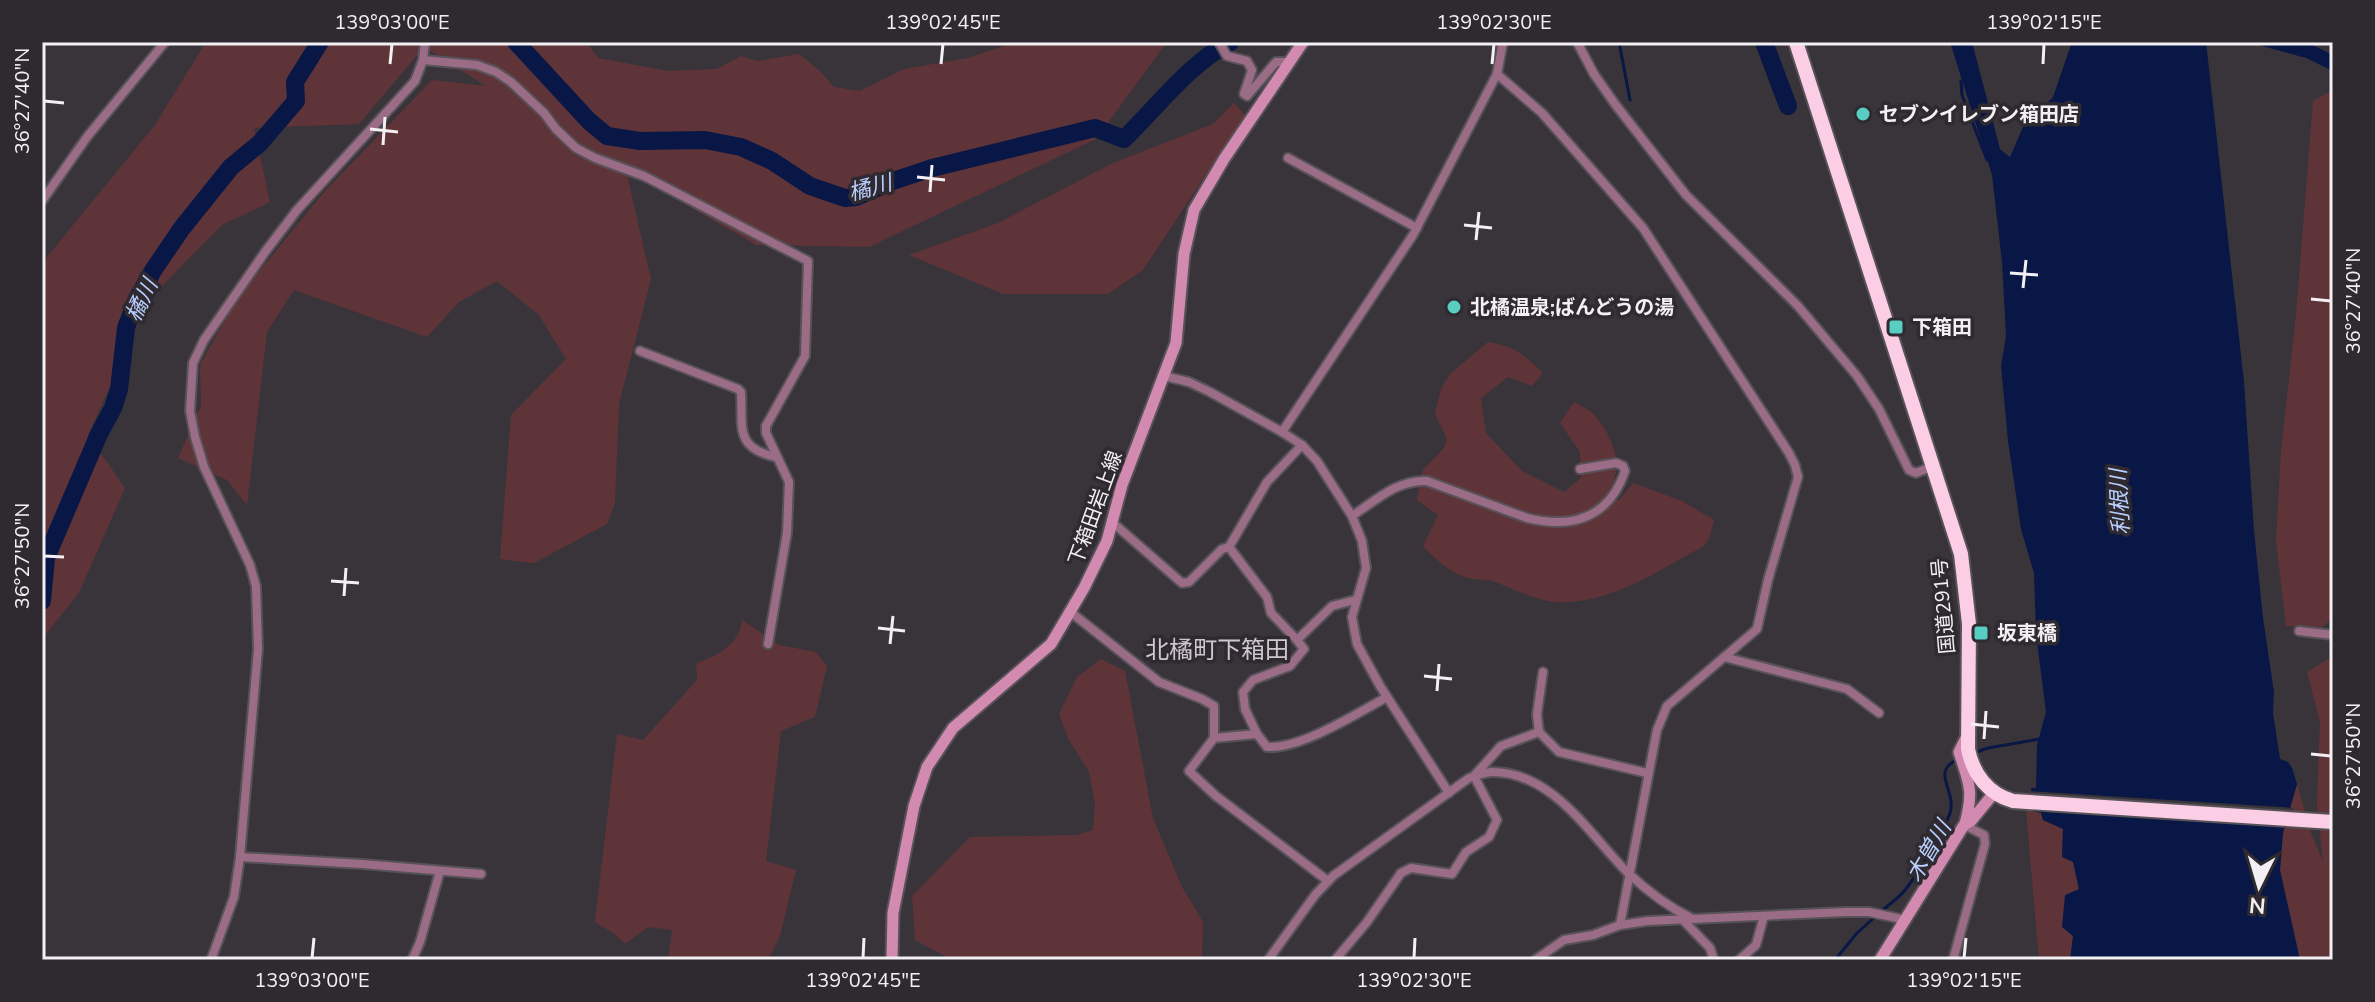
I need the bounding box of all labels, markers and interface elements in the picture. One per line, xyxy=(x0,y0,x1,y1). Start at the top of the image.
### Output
text: 139°03'00"E xyxy=(334,9,450,36)
text: 139°02'45"E xyxy=(885,9,1001,36)
text: 139°02'30"E xyxy=(1436,9,1552,36)
text: 139°02'15"E xyxy=(1986,9,2102,36)
text: 36°27'40"N xyxy=(9,48,36,154)
place label: セブンイレブン箱田店 xyxy=(1879,101,2079,128)
marker: セブンイレブン箱田店 xyxy=(1854,105,1872,123)
water label: 橘川 xyxy=(845,167,897,208)
text: 36°27'40"N xyxy=(2340,248,2367,354)
water label: 橘川 xyxy=(119,272,166,327)
place label: 北橘温泉;ばんどうの湯 xyxy=(1470,294,1674,321)
marker: 北橘温泉;ばんどうの湯 xyxy=(1445,298,1463,316)
place label: 下箱田 xyxy=(1912,314,1972,341)
marker: 下箱田 xyxy=(1887,318,1905,336)
street label: 下箱田岩上線 xyxy=(1062,447,1129,569)
water label: 利根川 xyxy=(2103,466,2137,536)
text: 36°27'50"N xyxy=(9,503,36,609)
street label: 国道291号 xyxy=(1926,557,1961,655)
place label: 坂東橋 xyxy=(1997,620,2057,647)
marker: 坂東橋 xyxy=(1972,624,1990,642)
district label: 北橘町下箱田 xyxy=(1145,634,1289,666)
text: 36°27'50"N xyxy=(2340,703,2367,809)
water label: 木曽川 xyxy=(1899,814,1959,888)
north arrow xyxy=(2219,846,2299,926)
text: N xyxy=(2248,889,2267,921)
text: 139°03'00"E xyxy=(254,967,370,994)
text: 139°02'45"E xyxy=(805,967,921,994)
text: 139°02'30"E xyxy=(1356,967,1472,994)
text: 139°02'15"E xyxy=(1906,967,2022,994)

